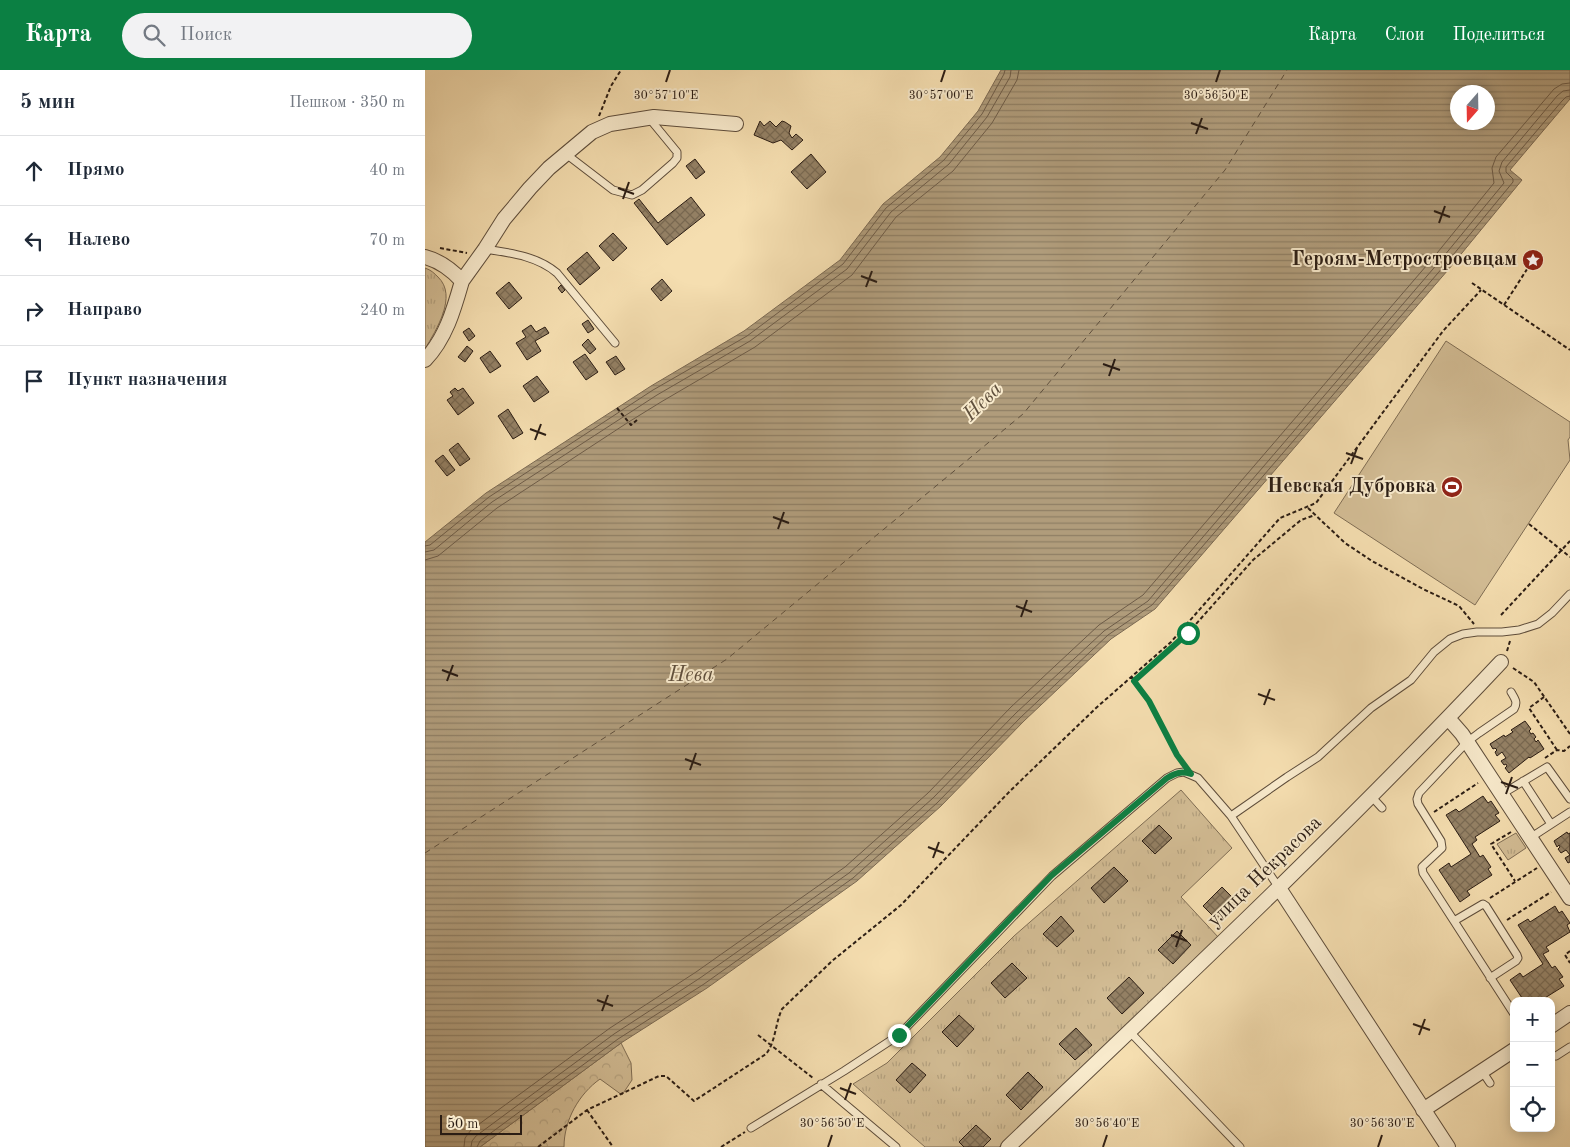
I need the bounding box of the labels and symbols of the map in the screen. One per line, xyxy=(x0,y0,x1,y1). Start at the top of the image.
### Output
north arrow xyxy=(1450,85,1495,130)
text: 30°57'10"E xyxy=(634,89,698,102)
text: 30°57'00"E xyxy=(909,89,973,102)
text: 30°56'50"E xyxy=(1184,89,1248,102)
place icon: Героям-Метростроевцам xyxy=(1521,248,1545,272)
place label: Героям-Метростроевцам xyxy=(1292,250,1517,270)
water label: Нева xyxy=(959,378,1007,426)
sports icon: Невская Дубровка xyxy=(1440,475,1464,499)
place label: Невская Дубровка xyxy=(1267,477,1436,497)
route start xyxy=(1177,622,1200,645)
water label: Нева xyxy=(667,665,714,686)
street label: улица Некрасова xyxy=(1204,813,1326,931)
route end xyxy=(888,1024,911,1047)
scale bar xyxy=(440,1112,523,1135)
text: 30°56'50"E xyxy=(800,1117,864,1130)
text: 30°56'40"E xyxy=(1075,1117,1139,1130)
text: 30°56'30"E xyxy=(1350,1117,1414,1130)

